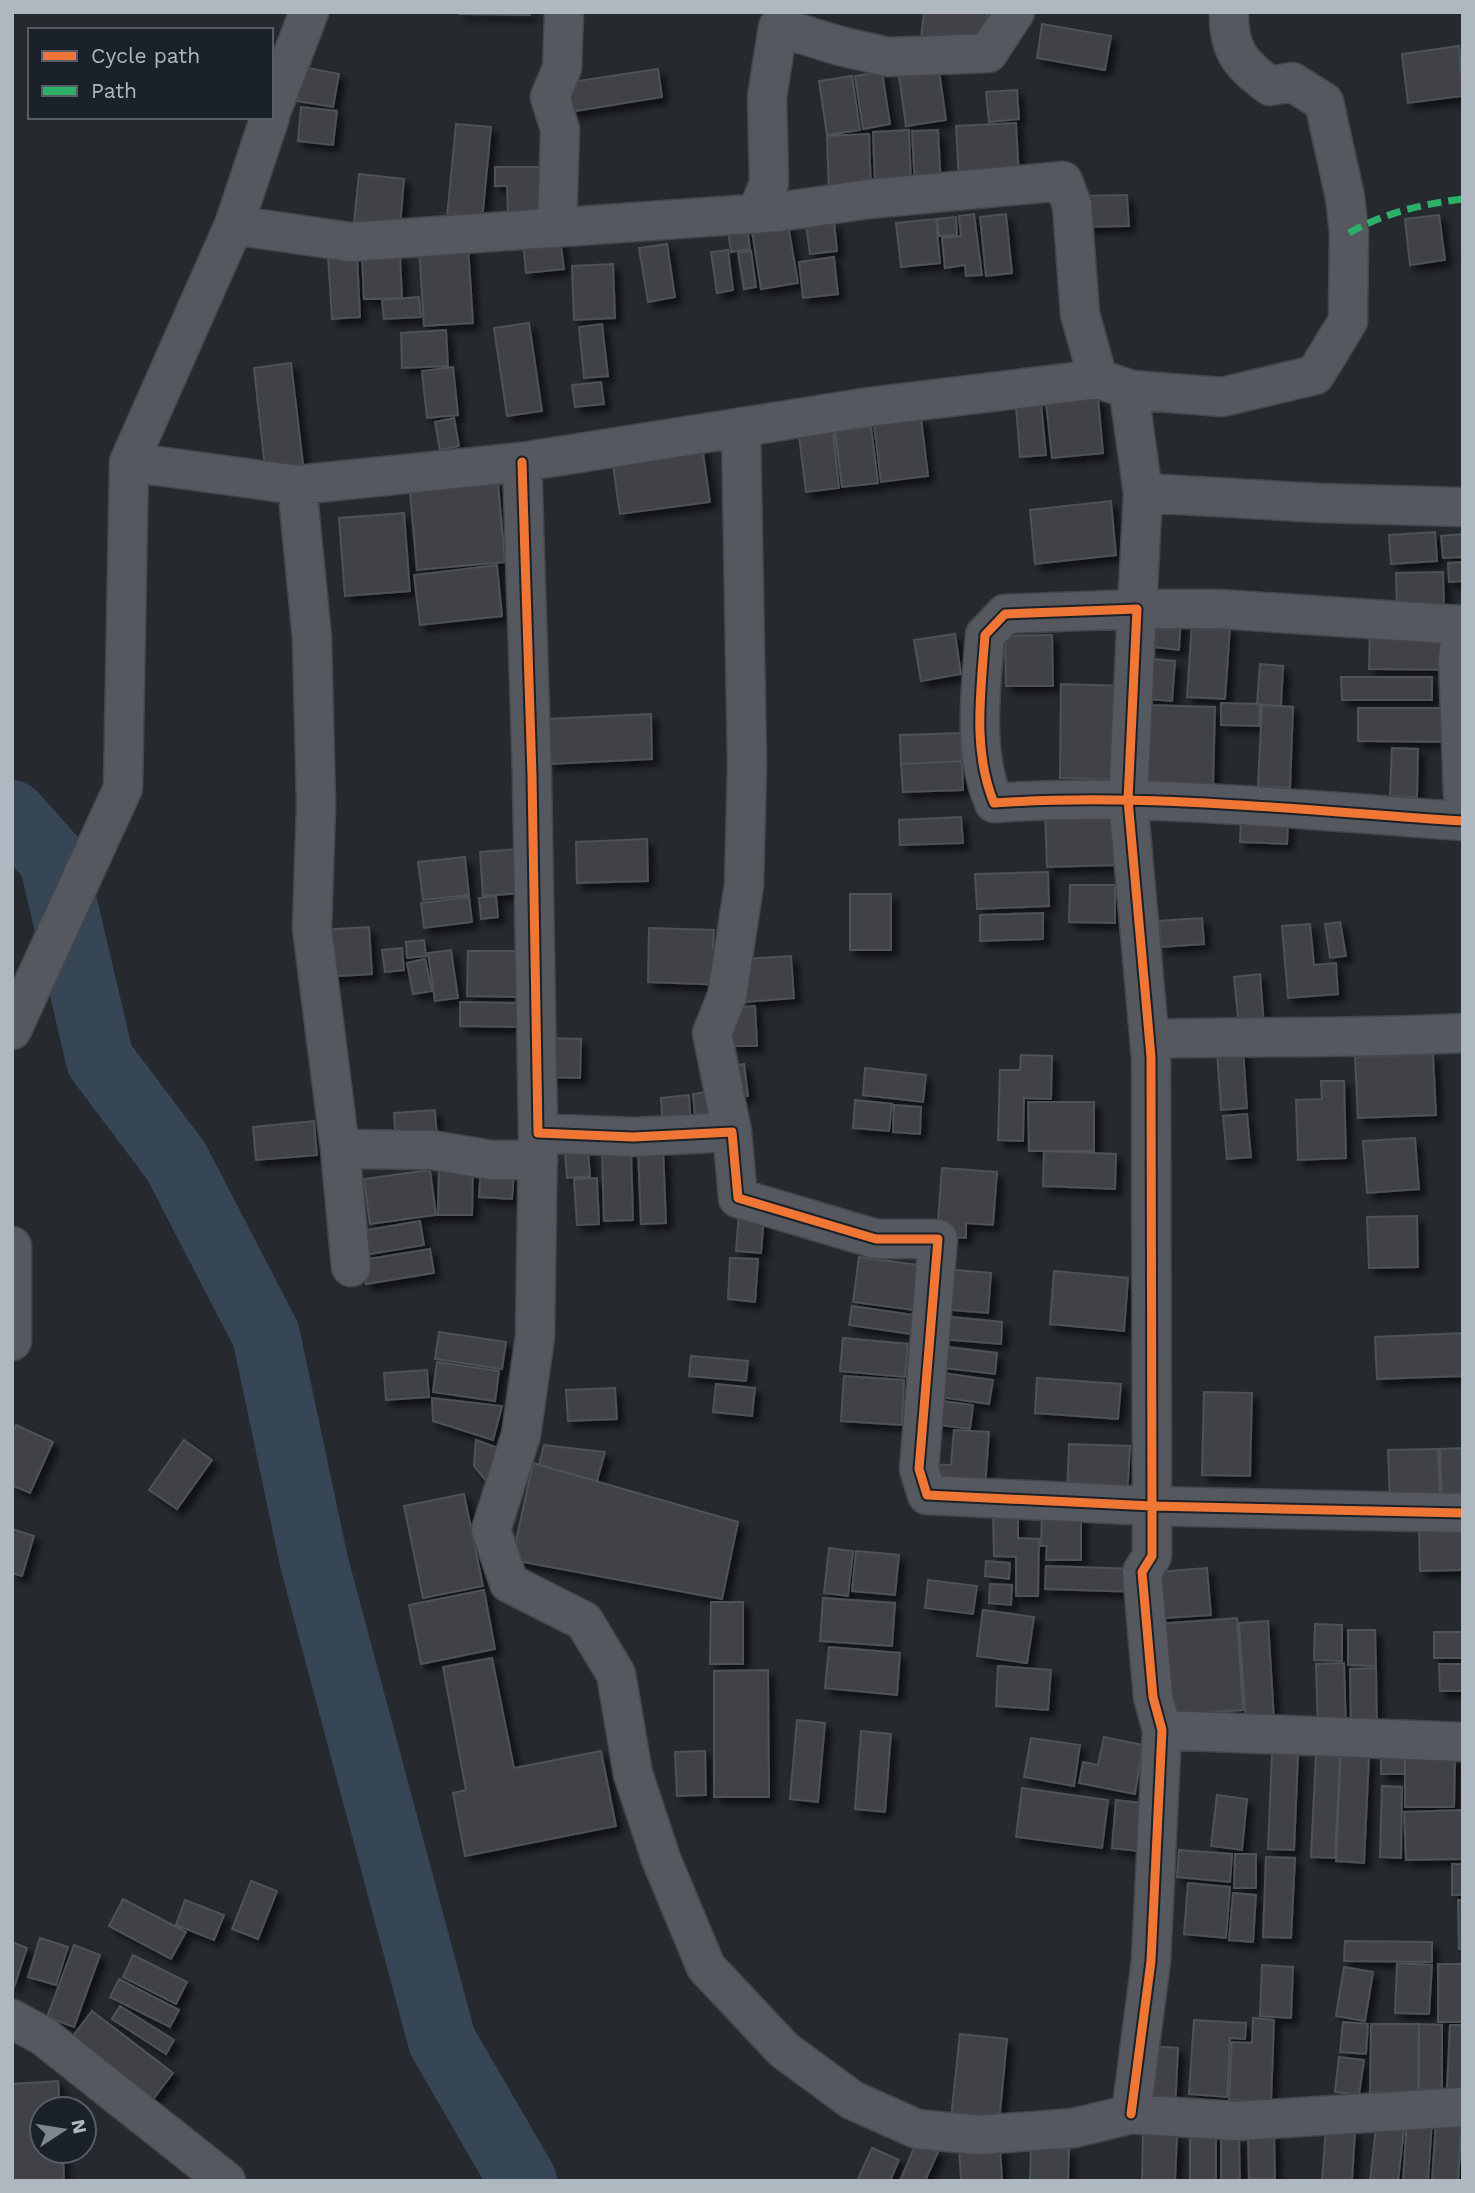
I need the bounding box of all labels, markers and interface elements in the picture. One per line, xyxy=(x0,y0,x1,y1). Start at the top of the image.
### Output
legend xyxy=(28,28,273,119)
text: Cycle path xyxy=(91,43,200,68)
text: Path xyxy=(91,78,137,103)
north arrow xyxy=(28,2095,98,2165)
text: N xyxy=(66,2117,92,2136)

